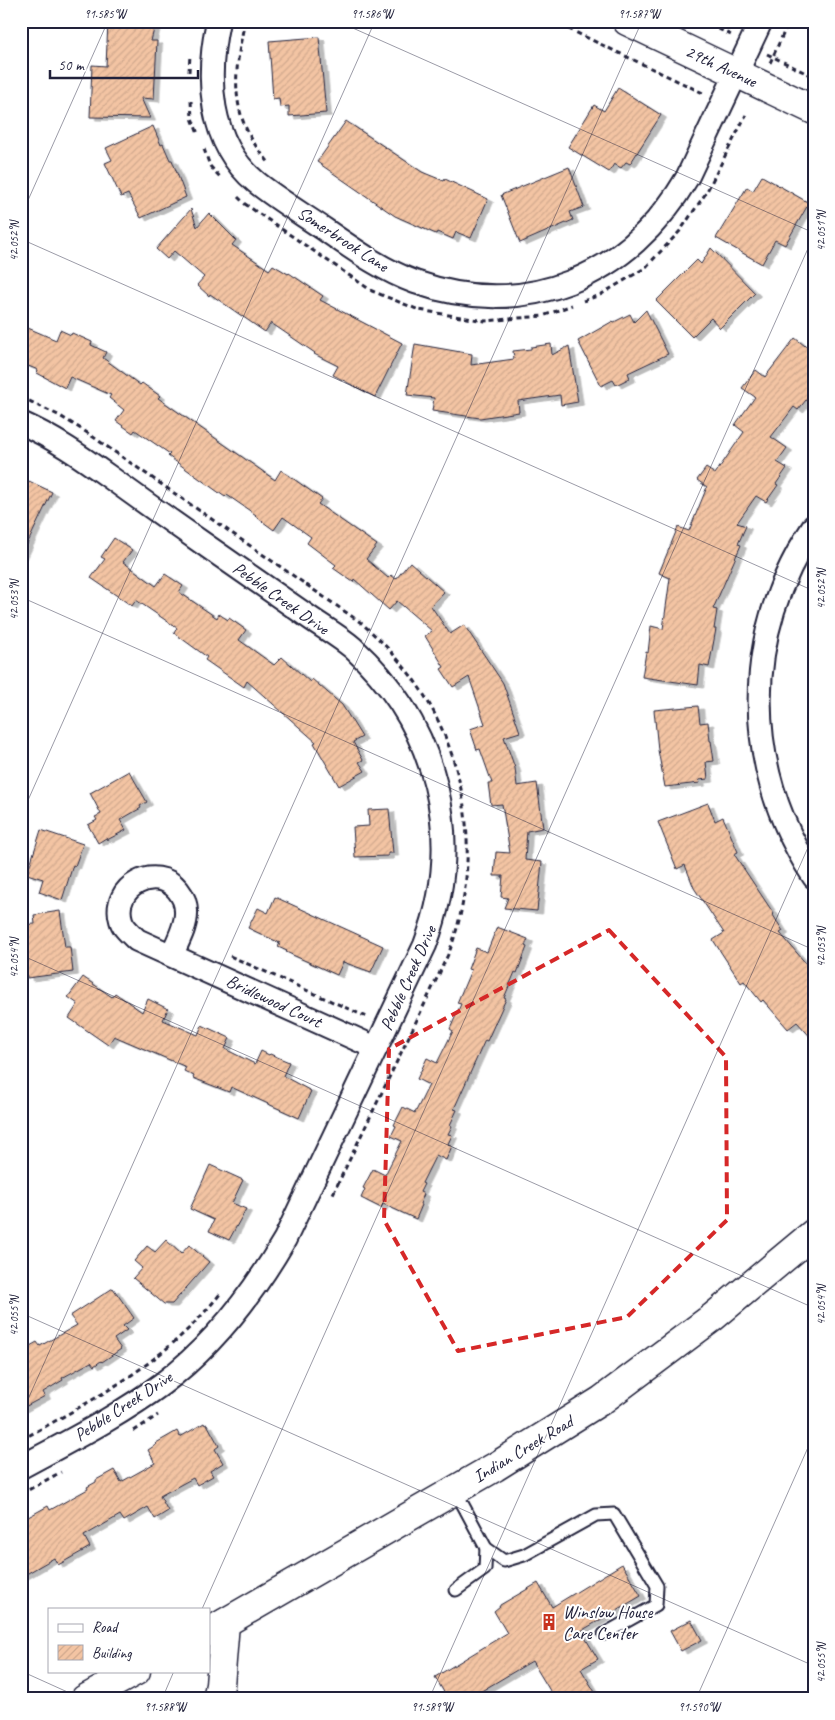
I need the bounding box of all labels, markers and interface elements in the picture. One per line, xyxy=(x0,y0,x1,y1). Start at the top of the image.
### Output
text: 91.585°W xyxy=(84,6,128,22)
text: 91.586°W xyxy=(351,6,395,22)
text: 91.587°W xyxy=(618,6,662,22)
street label: 29th Avenue xyxy=(682,40,761,93)
scale bar xyxy=(50,48,198,80)
text: 50 m xyxy=(58,56,85,75)
street label: Somerbrook Lane xyxy=(293,201,394,277)
text: 42.051°N xyxy=(813,209,829,251)
text: 42.052°N xyxy=(6,219,22,261)
street label: Pebble Creek Drive xyxy=(229,557,334,640)
text: 42.052°N xyxy=(813,567,829,609)
text: 42.053°N xyxy=(6,578,22,620)
street label: Pebble Creek Drive xyxy=(375,921,441,1034)
text: 42.053°N xyxy=(813,925,829,967)
text: 42.054°N xyxy=(6,936,22,978)
street label: Bridlewood Court xyxy=(223,969,327,1034)
text: 42.054°N xyxy=(813,1283,829,1325)
text: 42.055°N xyxy=(6,1294,22,1336)
street label: Pebble Creek Drive xyxy=(70,1366,177,1446)
street label: Indian Creek Road xyxy=(469,1409,579,1487)
place label: Winslow House Care Center xyxy=(563,1601,653,1644)
legend xyxy=(48,1608,210,1672)
building icon: Winslow House Care Center xyxy=(539,1612,559,1632)
text: Road xyxy=(92,1618,119,1637)
text: 42.055°N xyxy=(813,1641,829,1683)
text: Building xyxy=(92,1644,132,1663)
text: 91.588°W xyxy=(144,1699,188,1715)
text: 91.589°W xyxy=(411,1699,455,1715)
text: 91.590°W xyxy=(678,1699,722,1715)

